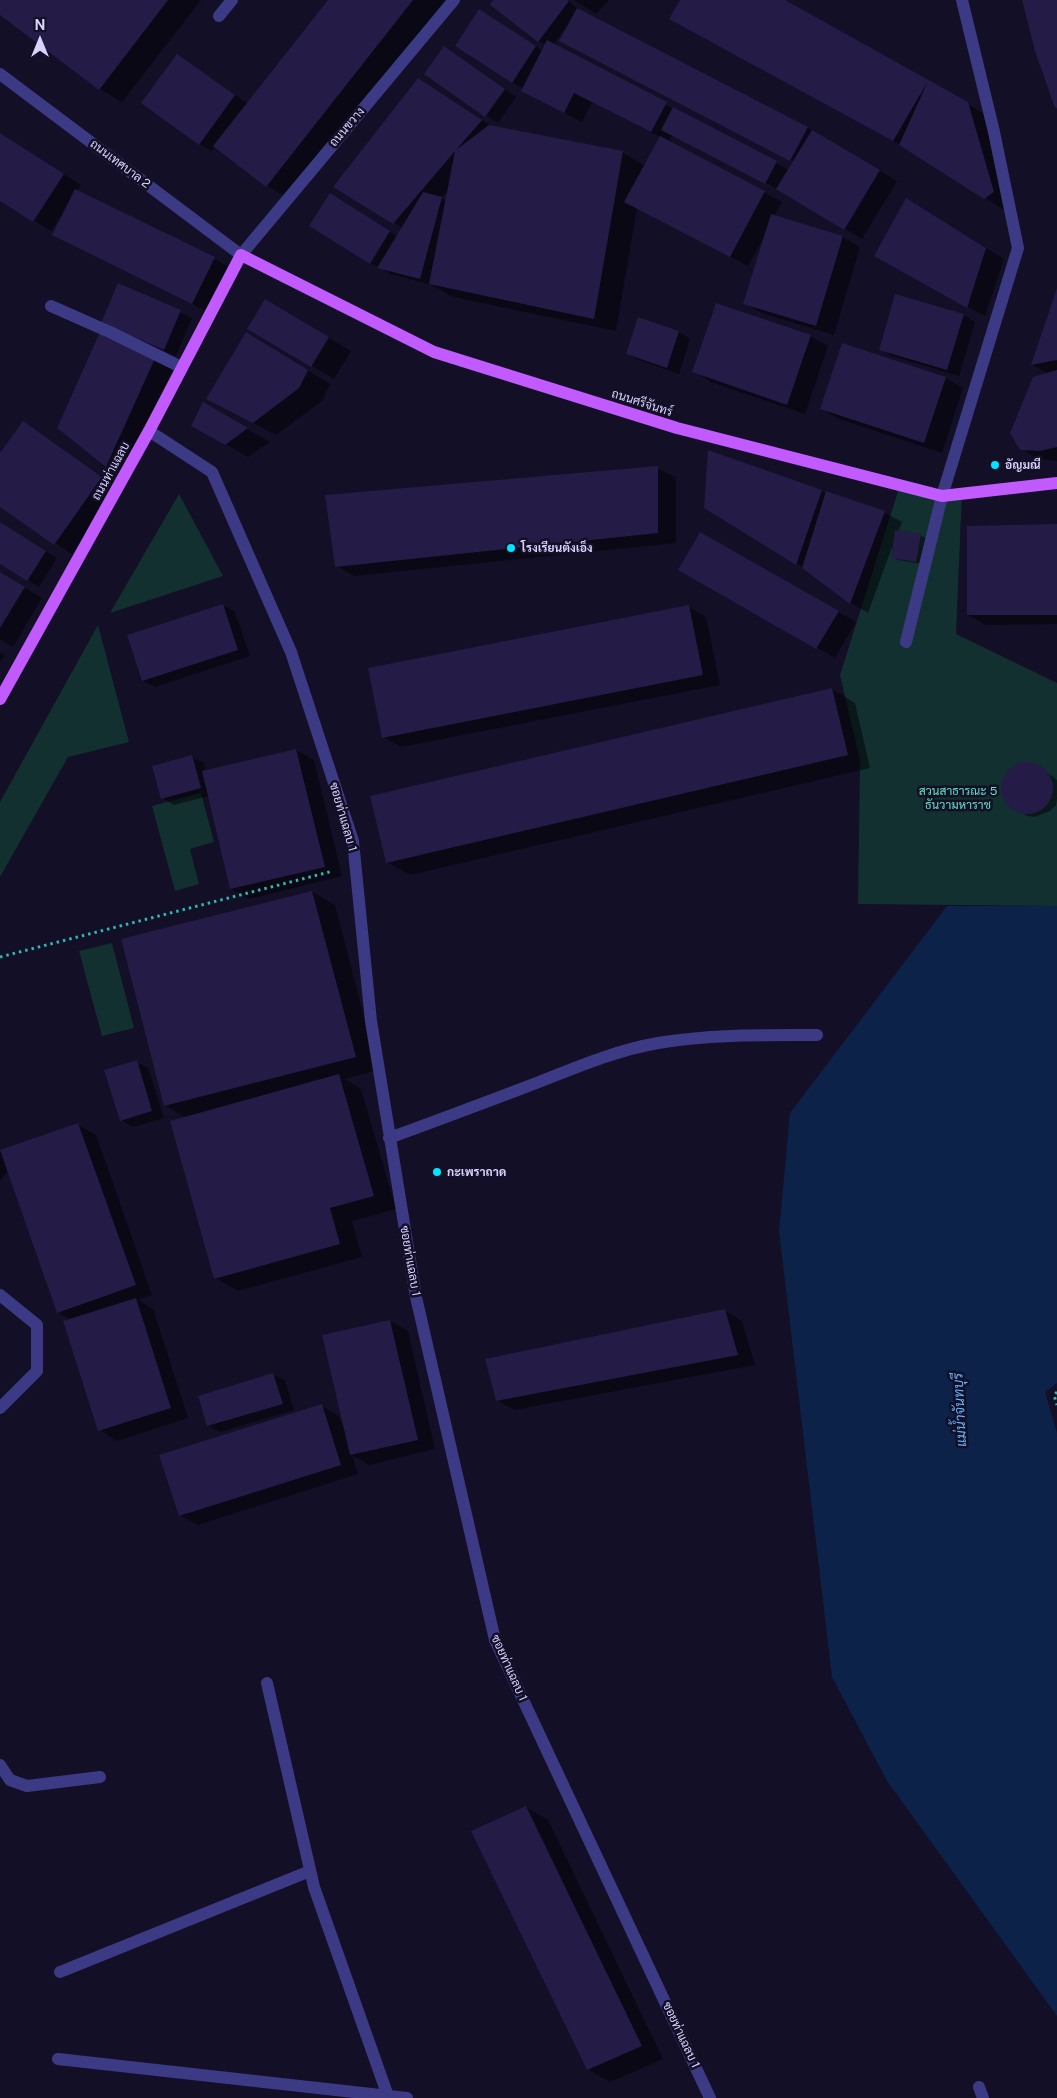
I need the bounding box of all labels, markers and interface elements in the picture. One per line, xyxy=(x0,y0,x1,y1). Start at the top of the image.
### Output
north arrow xyxy=(15,15,65,65)
text: N xyxy=(35,17,45,33)
street label: ถนนขวาง xyxy=(326,104,368,150)
street label: ถนนเทศบาล 2 xyxy=(87,137,153,191)
street label: ถนนศรีจันทร์ xyxy=(610,386,674,420)
street label: ถนนท่าแฉลบ xyxy=(89,439,133,503)
place label: อัญมณี xyxy=(1005,458,1041,472)
marker: อัญมณี xyxy=(989,459,1001,471)
place label: โรงเรียนตังเอ็ง xyxy=(521,541,593,555)
marker: โรงเรียนตังเอ็ง xyxy=(505,542,517,554)
street label: ซอยท่าแฉลบ 1 xyxy=(326,781,360,853)
park label: สวนสาธารณะ 5 ธันวามหาราช xyxy=(919,784,997,812)
place label: กะเพราถาด xyxy=(447,1165,506,1179)
marker: กะเพราถาด xyxy=(431,1166,443,1178)
street label: ซอยท่าแฉลบ 1 xyxy=(397,1225,423,1297)
water label: แม่น้ำจันทบุรี xyxy=(950,1373,970,1447)
street label: ซอยท่าแฉลบ 1 xyxy=(488,1633,530,1703)
street label: ซอยท่าแฉลบ 1 xyxy=(659,2000,703,2070)

